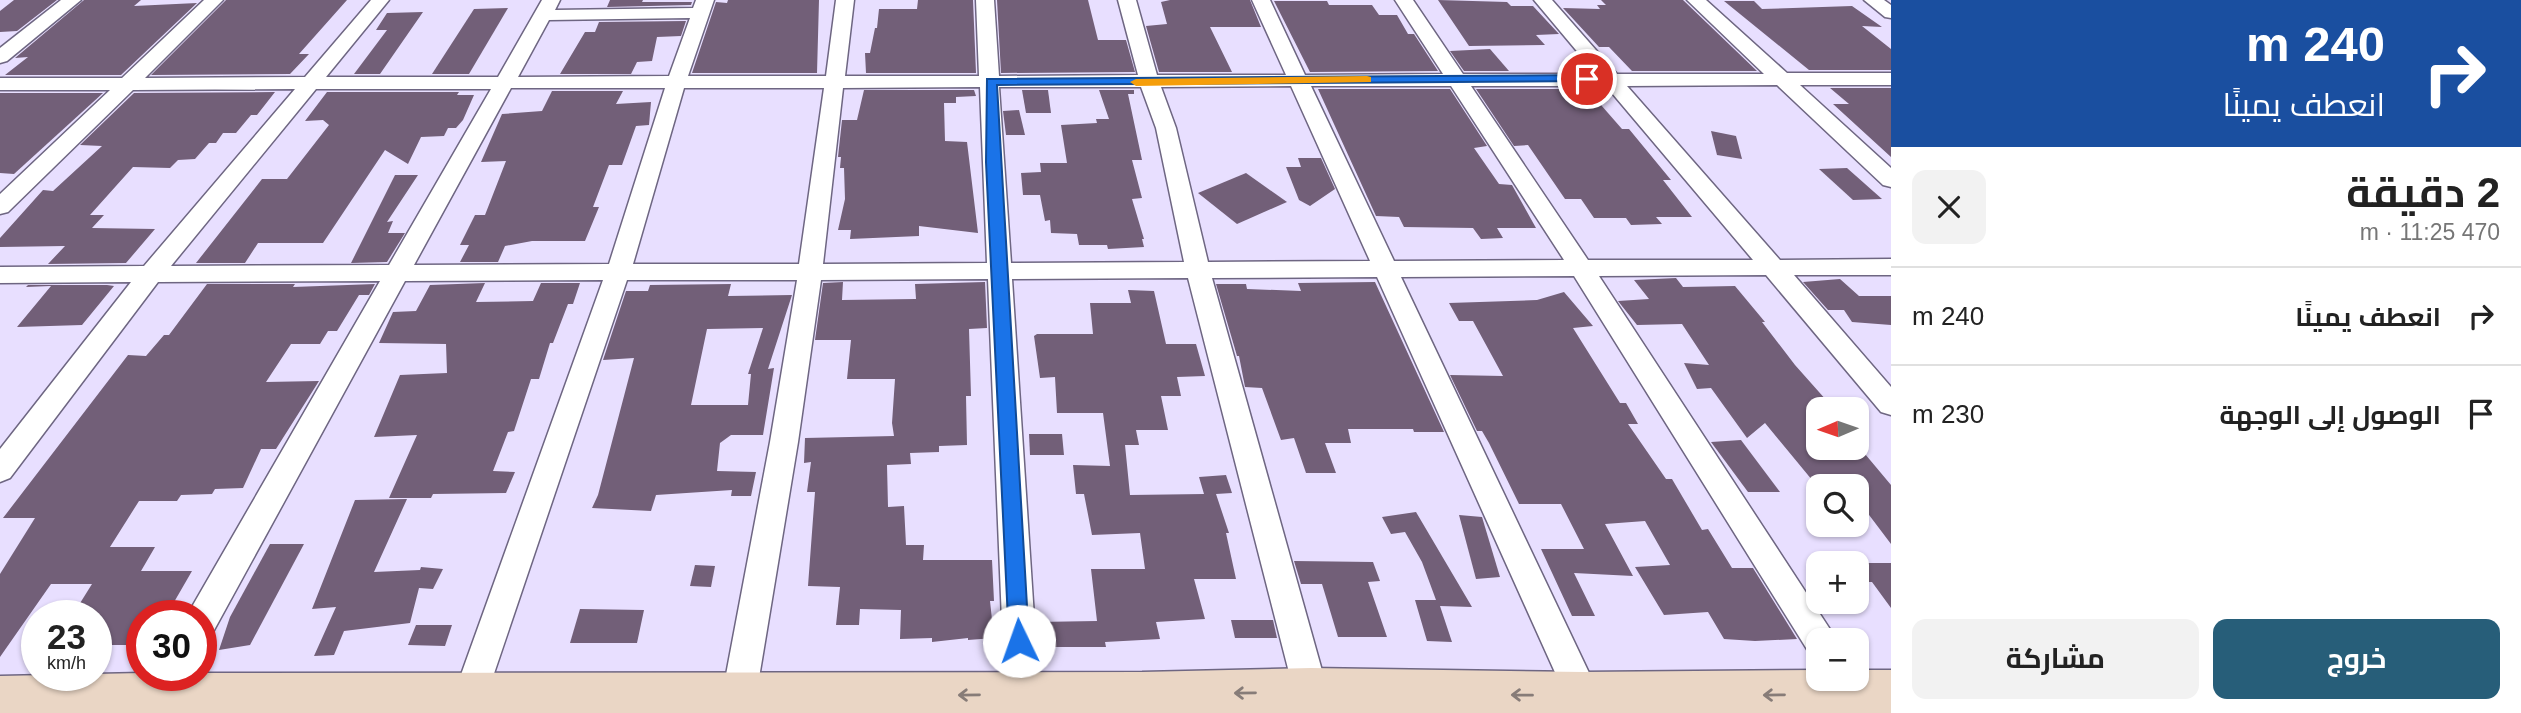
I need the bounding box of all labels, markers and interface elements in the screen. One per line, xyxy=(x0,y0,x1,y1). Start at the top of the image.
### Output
text: 240 m xyxy=(2246,17,2385,71)
icon: right xyxy=(2409,28,2500,119)
pin xyxy=(1557,49,1617,109)
icon: arrive xyxy=(1568,60,1606,98)
text: انعطف يمينًا xyxy=(2222,87,2385,123)
text: 2 دقيقة xyxy=(2346,169,2500,216)
button: close xyxy=(1912,170,1986,244)
text: 470 m · 11:25 xyxy=(2360,219,2500,245)
icon: right xyxy=(2462,297,2500,335)
text: 240 m xyxy=(1912,301,1984,331)
text: انعطف يمينًا xyxy=(2295,302,2441,332)
icon: arrive xyxy=(2462,395,2500,433)
north arrow xyxy=(1806,397,1869,460)
map controls xyxy=(1806,397,1869,691)
text: 230 m xyxy=(1912,399,1984,429)
text: الوصول إلى الوجهة xyxy=(2219,400,2441,430)
button: search xyxy=(1806,474,1869,537)
button: + xyxy=(1806,551,1869,614)
speed limit sign: 30 xyxy=(126,600,217,691)
position arrow xyxy=(982,604,1056,678)
text: 23 xyxy=(47,617,86,656)
button: مشاركة xyxy=(1912,619,2199,699)
button: خروج xyxy=(2213,619,2500,699)
button: − xyxy=(1806,628,1869,691)
text: km/h xyxy=(47,653,86,673)
one-way arrow xyxy=(1234,687,1257,700)
one-way arrow xyxy=(958,688,981,702)
one-way arrow xyxy=(1511,688,1534,702)
one-way arrow xyxy=(1763,689,1786,702)

